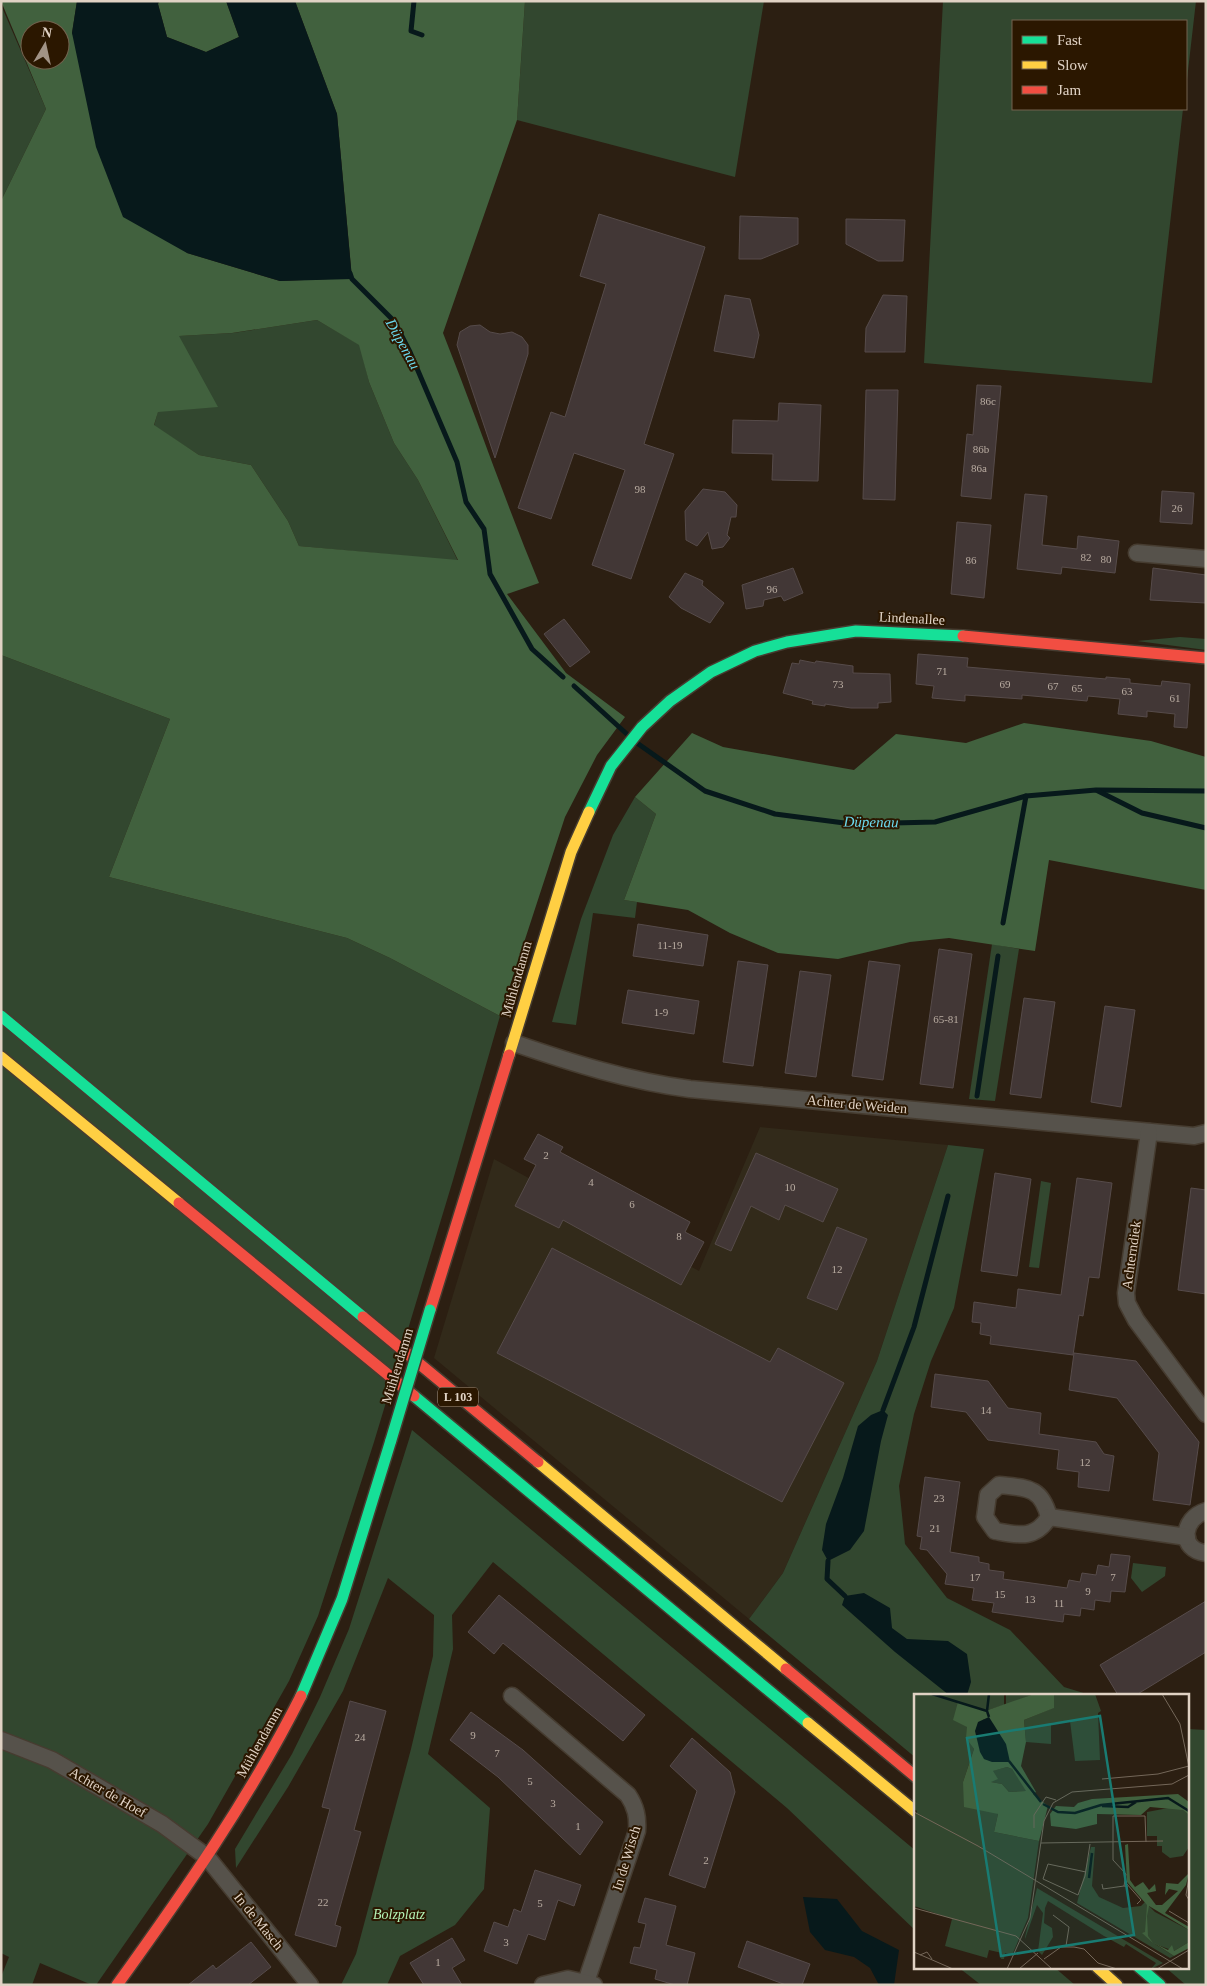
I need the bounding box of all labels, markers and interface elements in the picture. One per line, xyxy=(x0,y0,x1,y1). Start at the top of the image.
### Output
north arrow xyxy=(20,20,70,70)
legend xyxy=(1012,20,1187,110)
text: N xyxy=(41,24,53,41)
text: Fast xyxy=(1057,32,1083,48)
text: Slow xyxy=(1057,57,1088,73)
text: Jam xyxy=(1057,82,1081,98)
water label: Düpenau xyxy=(382,315,423,372)
house number: 86c xyxy=(980,395,996,407)
house number: 86b xyxy=(973,443,990,455)
house number: 86a xyxy=(971,462,987,474)
house number: 98 xyxy=(635,483,646,495)
house number: 26 xyxy=(1172,502,1183,514)
house number: 82 xyxy=(1081,551,1092,563)
house number: 80 xyxy=(1101,553,1112,565)
house number: 86 xyxy=(966,554,977,566)
house number: 96 xyxy=(767,583,778,595)
street label: Lindenallee xyxy=(879,609,945,628)
house number: 71 xyxy=(937,665,948,677)
house number: 73 xyxy=(833,678,844,690)
house number: 69 xyxy=(1000,678,1011,690)
house number: 67 xyxy=(1048,680,1059,692)
house number: 65 xyxy=(1072,682,1083,694)
house number: 63 xyxy=(1122,685,1133,697)
house number: 61 xyxy=(1170,692,1181,704)
water label: Düpenau xyxy=(842,814,899,830)
street label: Mühlendamm xyxy=(498,939,535,1019)
house number: 11-19 xyxy=(657,939,683,951)
house number: 1-9 xyxy=(654,1006,669,1018)
house number: 65-81 xyxy=(933,1013,959,1025)
street label: Achter de Weiden xyxy=(806,1093,908,1116)
house number: 2 xyxy=(543,1149,549,1161)
house number: 4 xyxy=(588,1176,594,1188)
house number: 10 xyxy=(785,1181,796,1193)
house number: 6 xyxy=(629,1198,635,1210)
street label: Achterndiek xyxy=(1119,1220,1144,1290)
house number: 8 xyxy=(676,1230,682,1242)
house number: 12 xyxy=(832,1263,843,1275)
street label: Mühlendamm xyxy=(379,1326,416,1406)
road number: L 103 xyxy=(438,1388,478,1406)
house number: 14 xyxy=(981,1404,992,1416)
house number: 12 xyxy=(1080,1456,1091,1468)
house number: 23 xyxy=(934,1492,945,1504)
house number: 21 xyxy=(930,1522,941,1534)
house number: 17 xyxy=(970,1571,981,1583)
house number: 7 xyxy=(1110,1571,1116,1583)
house number: 9 xyxy=(1085,1585,1091,1597)
house number: 15 xyxy=(995,1588,1006,1600)
house number: 13 xyxy=(1025,1593,1036,1605)
house number: 11 xyxy=(1054,1597,1064,1609)
inset map xyxy=(914,1694,1190,1968)
street label: Mühlendamm xyxy=(234,1704,285,1780)
house number: 9 xyxy=(470,1729,476,1741)
house number: 24 xyxy=(355,1731,366,1743)
house number: 7 xyxy=(494,1747,500,1759)
street label: Achter de Hoef xyxy=(67,1764,149,1821)
house number: 5 xyxy=(527,1775,533,1787)
house number: 3 xyxy=(550,1797,556,1809)
house number: 1 xyxy=(575,1820,581,1832)
street label: In de Wisch xyxy=(610,1824,643,1892)
house number: 2 xyxy=(703,1854,709,1866)
street label: In de Masch xyxy=(231,1890,286,1953)
house number: 22 xyxy=(318,1896,329,1908)
house number: 5 xyxy=(537,1897,543,1909)
park label: Bolzplatz xyxy=(373,1907,426,1922)
house number: 3 xyxy=(503,1936,509,1948)
house number: 1 xyxy=(435,1956,441,1968)

